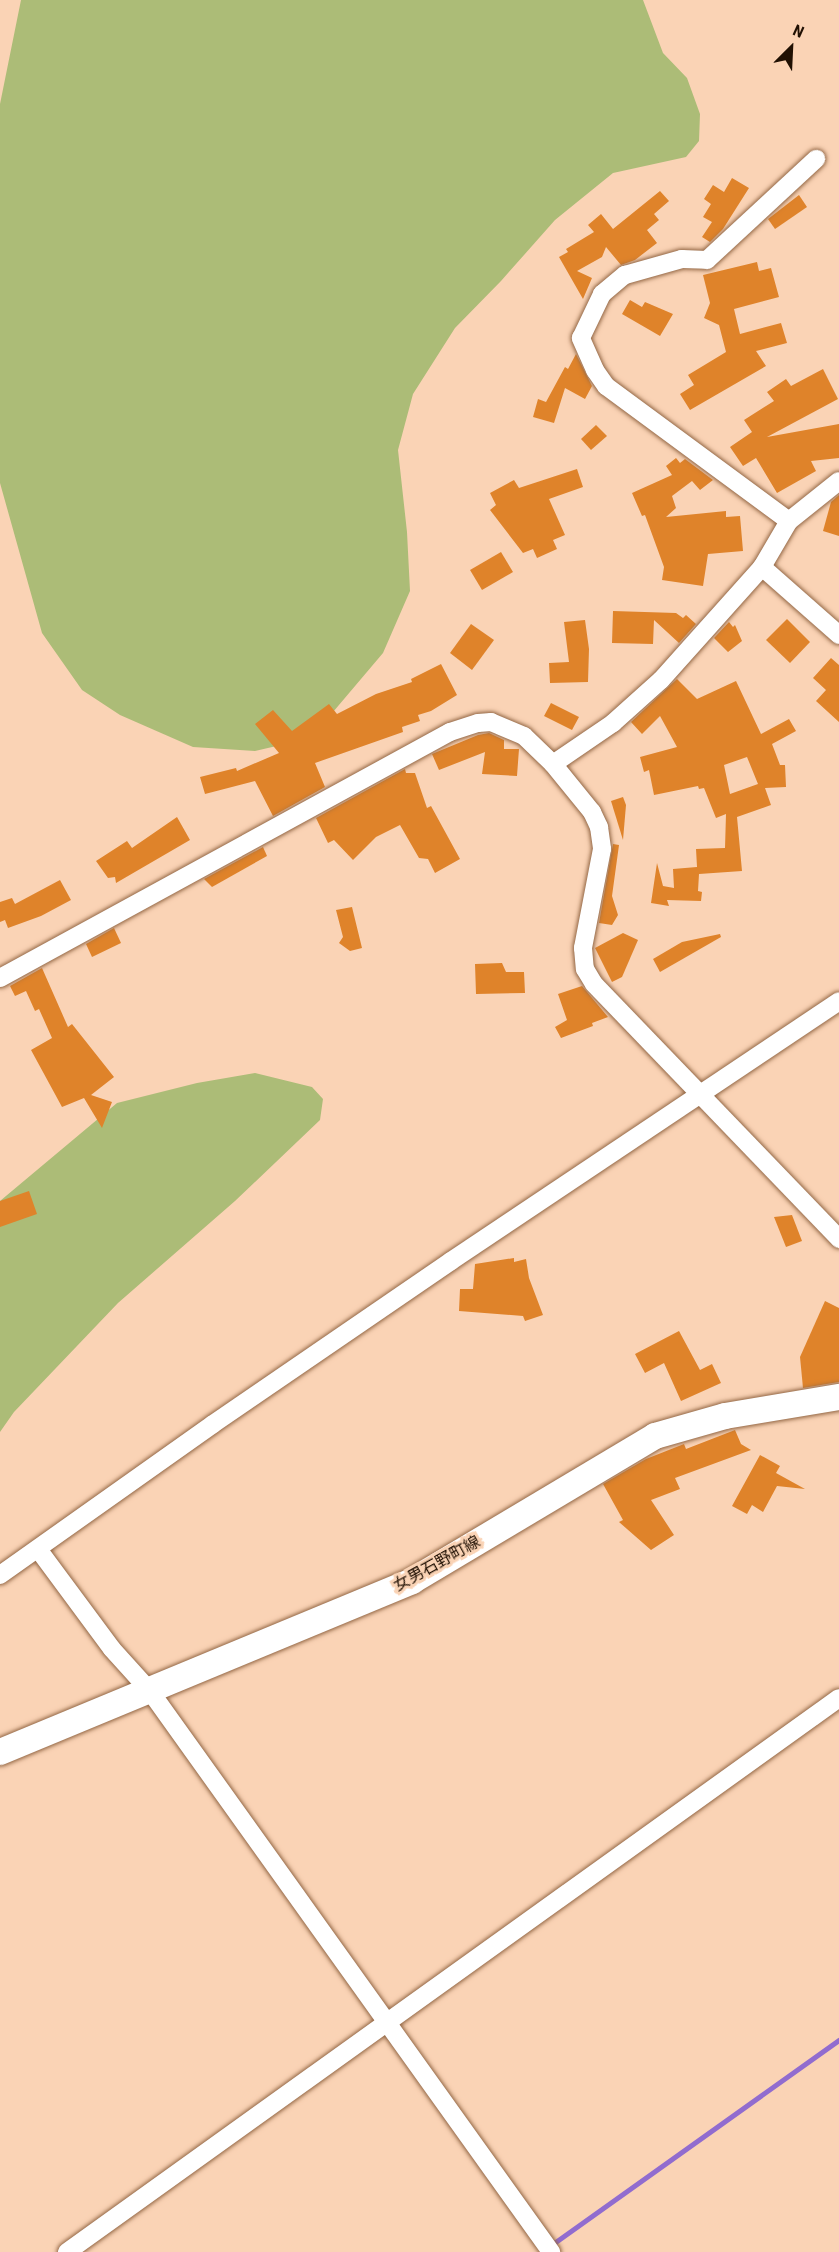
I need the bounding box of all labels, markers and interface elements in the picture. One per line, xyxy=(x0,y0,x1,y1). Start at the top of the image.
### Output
north arrow xyxy=(761,18,821,78)
text: N xyxy=(790,20,807,42)
street label: 女男石野町線 xyxy=(390,1532,484,1596)

